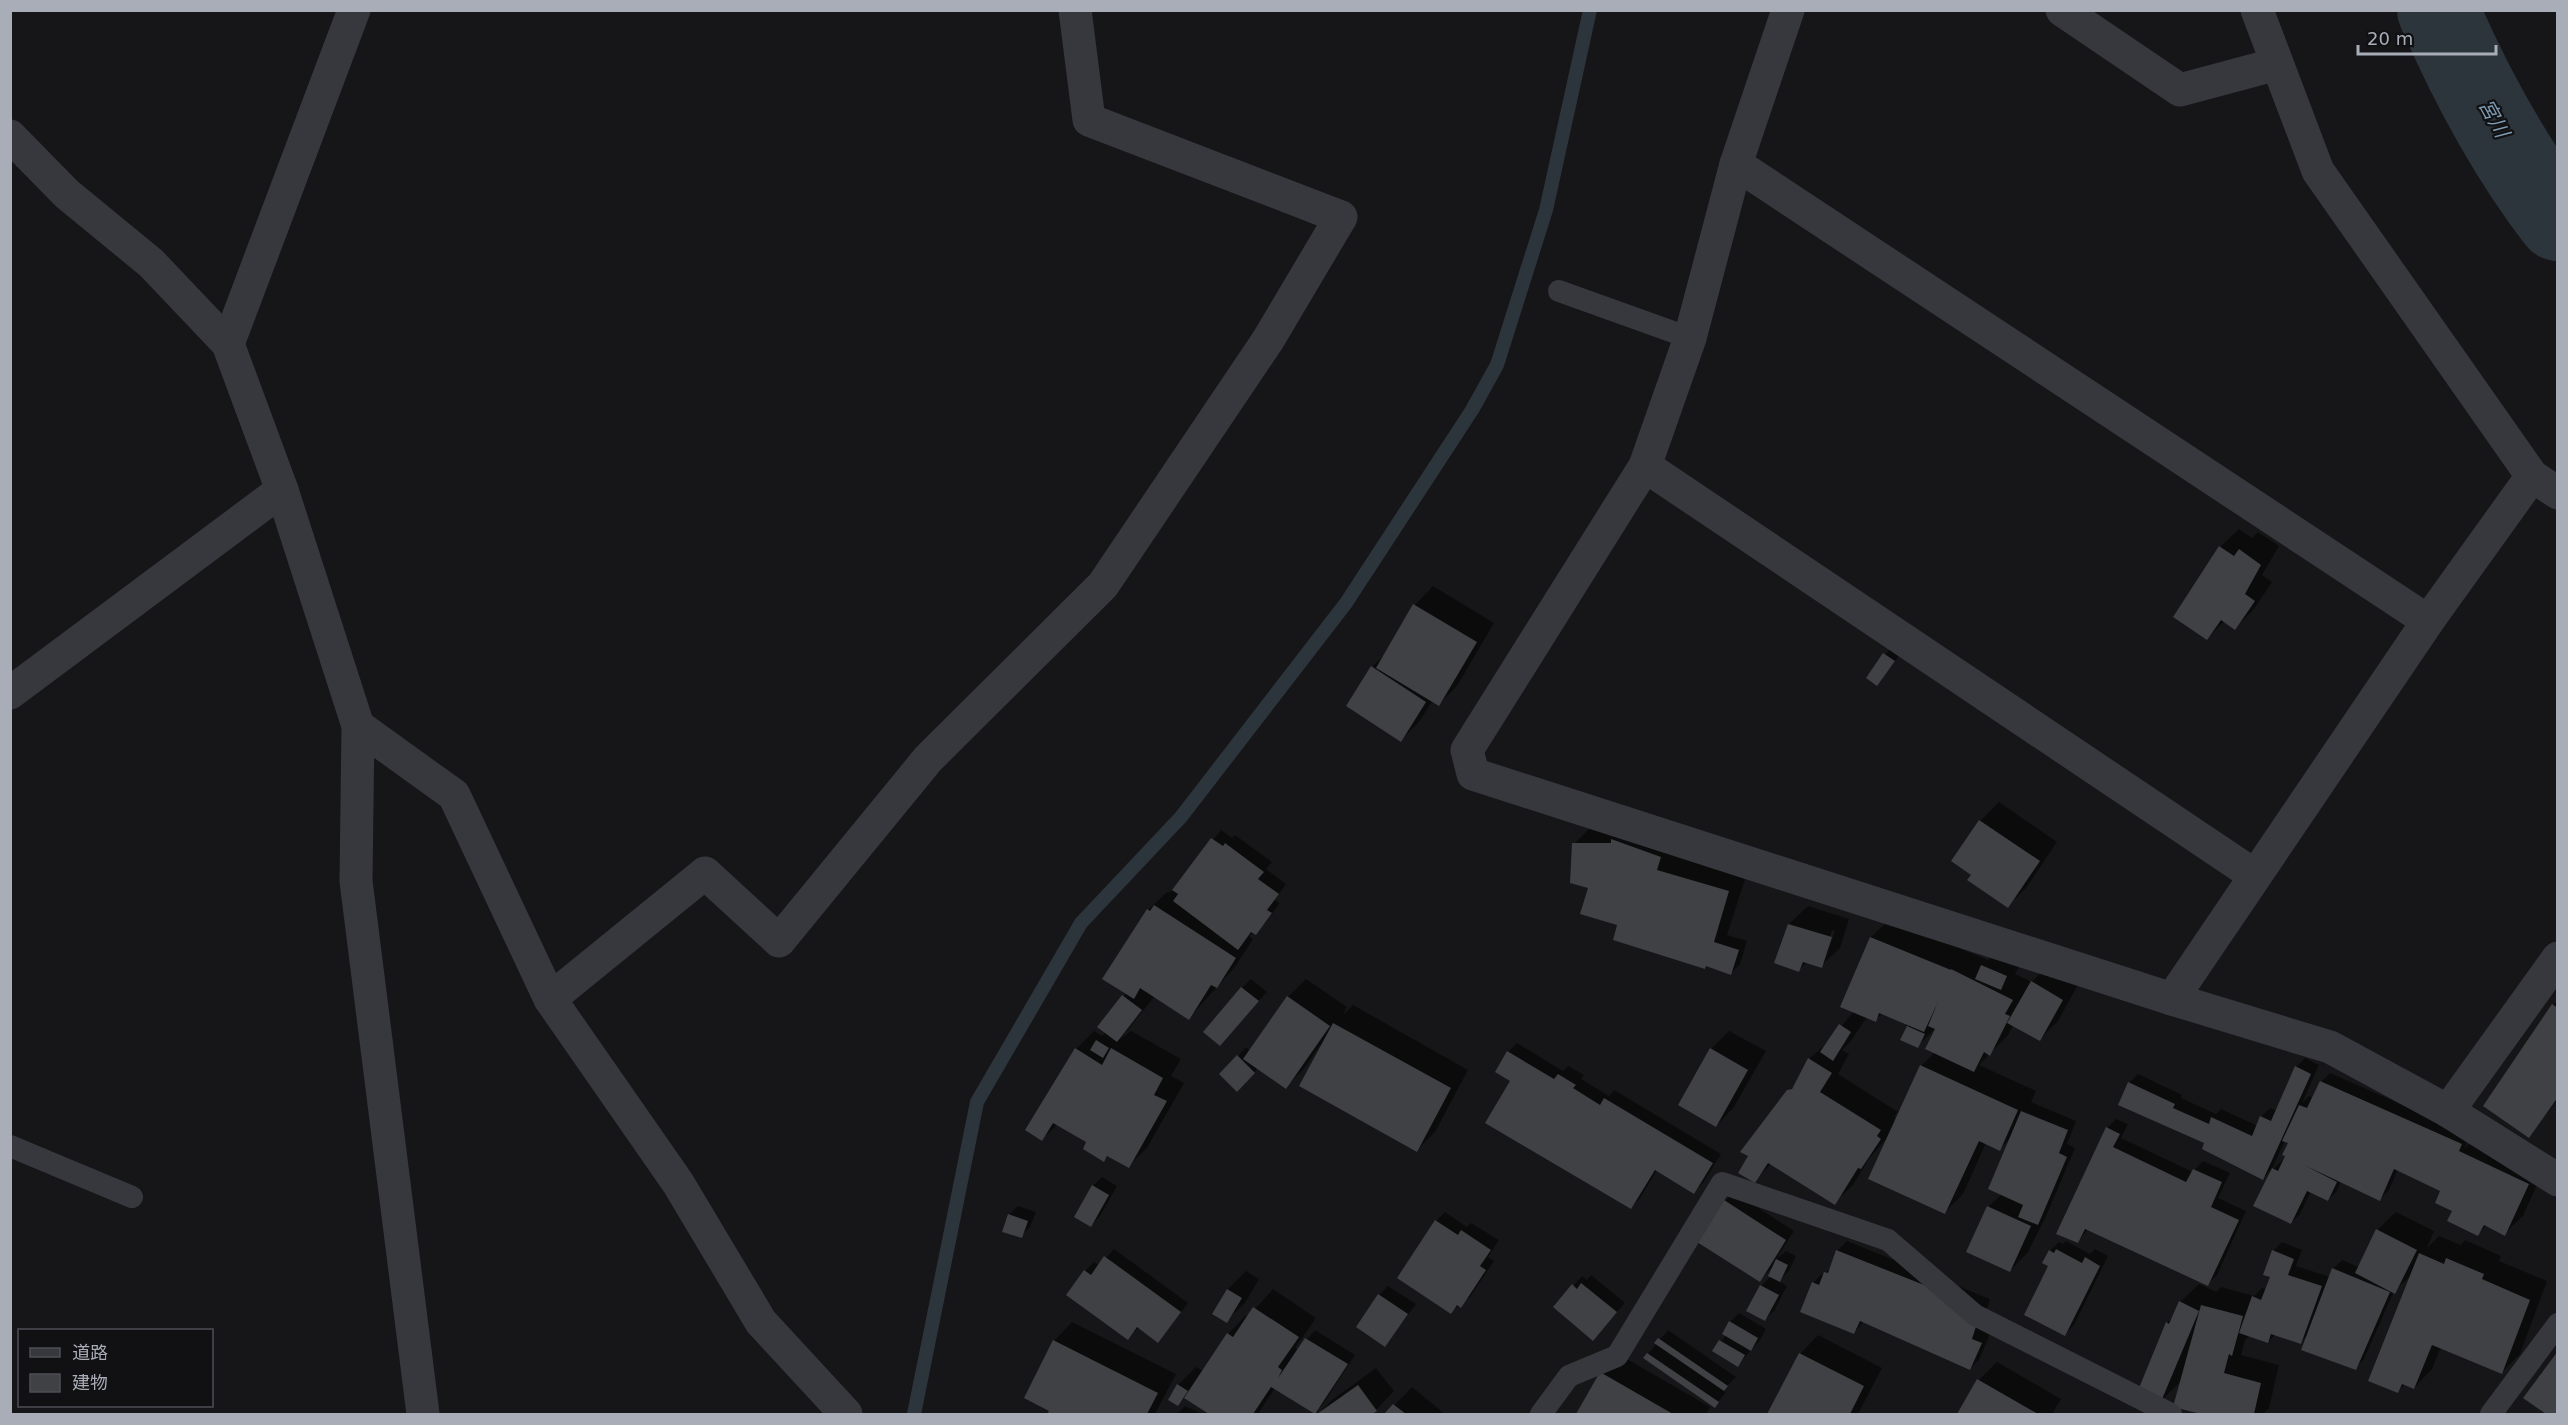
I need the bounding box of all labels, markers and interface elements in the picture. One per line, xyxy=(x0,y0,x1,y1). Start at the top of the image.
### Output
scale bar xyxy=(2358,18,2496,56)
text: 20 m xyxy=(2367,28,2413,49)
water label: 宮川 xyxy=(2474,95,2515,143)
legend xyxy=(18,1329,213,1407)
text: 道路 xyxy=(72,1342,108,1363)
text: 建物 xyxy=(72,1372,108,1393)

